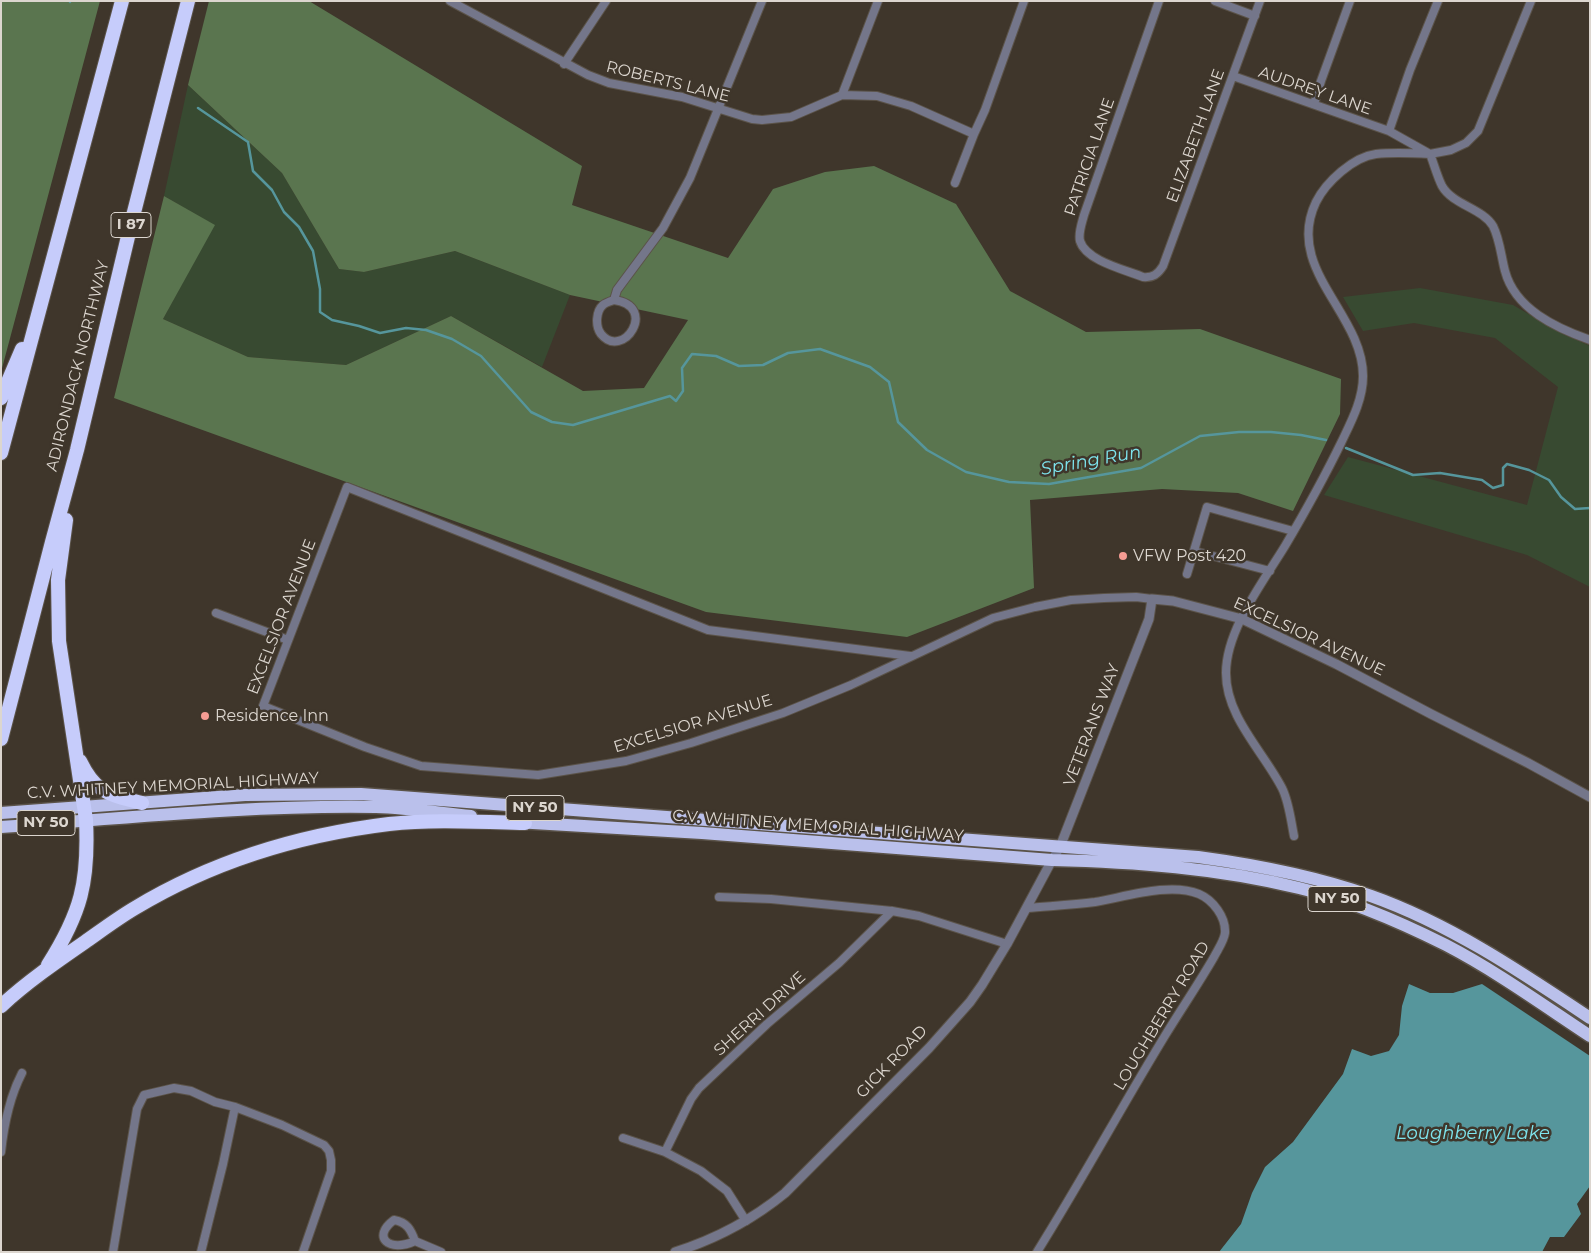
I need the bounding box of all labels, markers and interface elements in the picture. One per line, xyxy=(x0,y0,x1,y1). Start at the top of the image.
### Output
street label: ROBERTS LANE xyxy=(604,57,732,107)
street label: AUDREY LANE xyxy=(1256,63,1374,119)
street label: ELIZABETH LANE xyxy=(1163,67,1229,205)
street label: PATRICIA LANE xyxy=(1061,95,1119,219)
road number: I 87 xyxy=(111,212,151,238)
street label: ADIRONDACK NORTHWAY xyxy=(42,259,114,473)
water label: Spring Run xyxy=(1039,442,1143,480)
street label: EXCELSIOR AVENUE xyxy=(244,537,320,697)
place label: VFW Post 420 xyxy=(1133,546,1246,566)
marker: VFW Post 420 xyxy=(1117,550,1129,562)
street label: EXCELSIOR AVENUE xyxy=(1230,593,1388,681)
street label: VETERANS WAY xyxy=(1060,661,1124,789)
street label: EXCELSIOR AVENUE xyxy=(611,691,775,757)
place label: Residence Inn xyxy=(215,706,329,726)
marker: Residence Inn xyxy=(199,710,211,722)
street label: C.V. WHITNEY MEMORIAL HIGHWAY xyxy=(27,769,319,803)
road number: NY 50 xyxy=(506,796,564,820)
street label: C.V. WHITNEY MEMORIAL HIGHWAY xyxy=(672,806,964,846)
road number: NY 50 xyxy=(17,810,75,836)
road number: NY 50 xyxy=(1308,886,1366,912)
street label: LOUGHBERRY ROAD xyxy=(1110,938,1214,1094)
street label: SHERRI DRIVE xyxy=(710,968,810,1060)
street label: GICK ROAD xyxy=(853,1022,931,1102)
water label: Loughberry Lake xyxy=(1396,1123,1550,1145)

